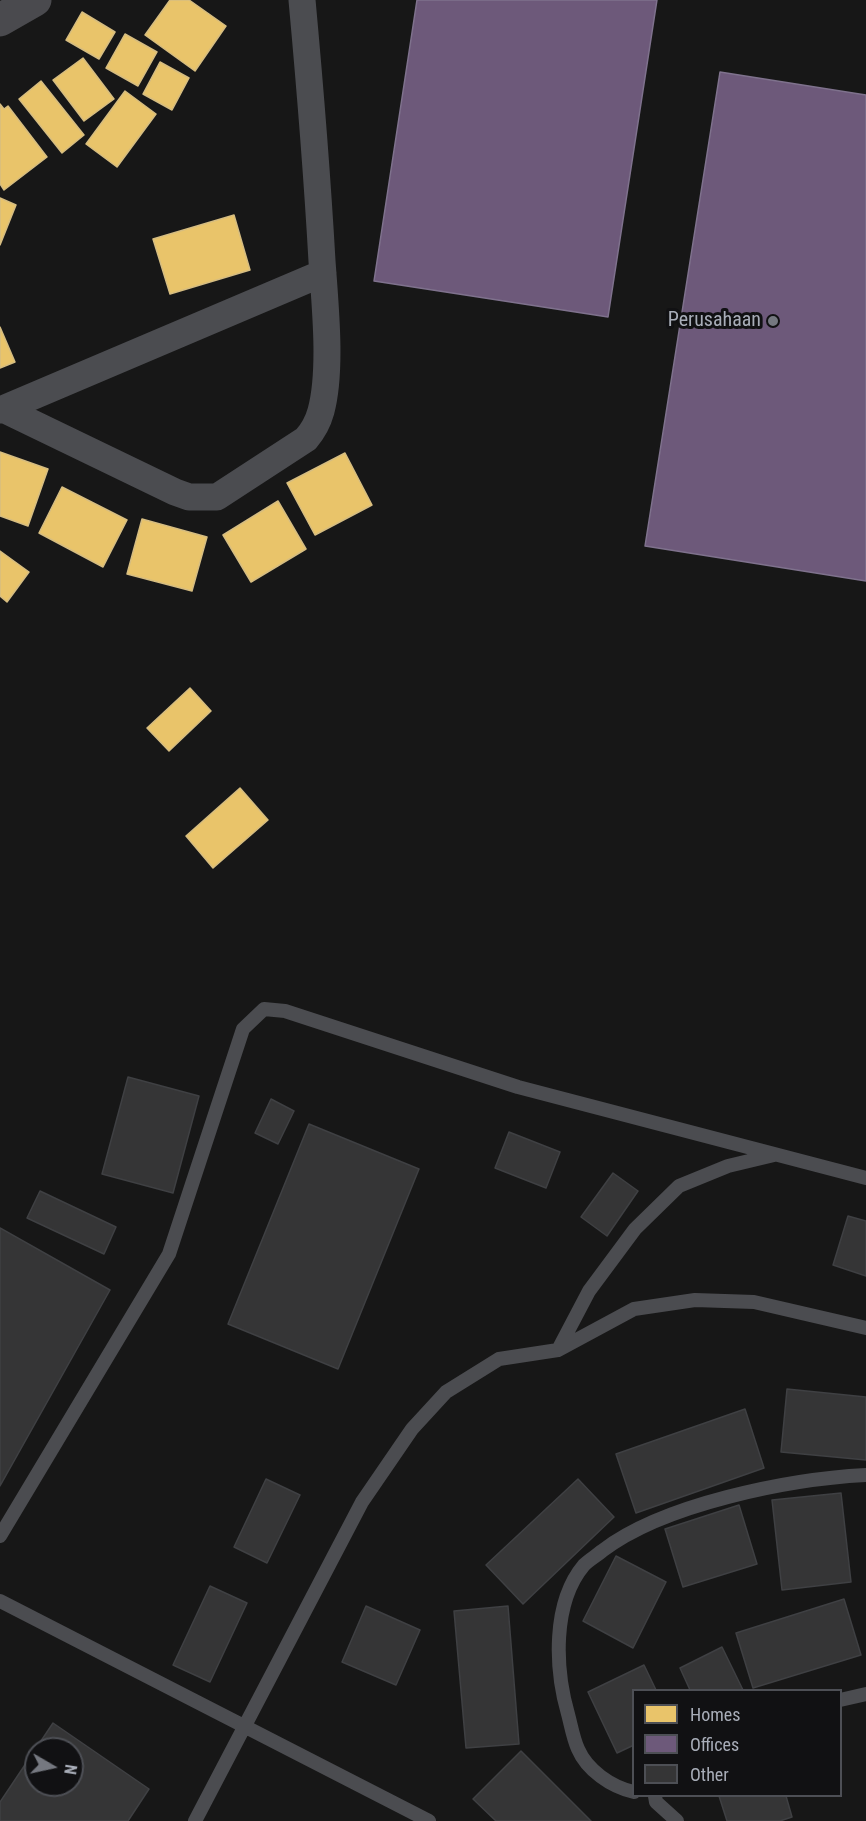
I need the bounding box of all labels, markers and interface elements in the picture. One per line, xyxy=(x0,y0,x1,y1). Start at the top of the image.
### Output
place label: Perusahaan xyxy=(668,309,761,333)
marker: Perusahaan xyxy=(766,314,780,328)
legend xyxy=(632,1689,842,1797)
text: Homes xyxy=(690,1704,740,1725)
text: Offices xyxy=(690,1734,739,1755)
north arrow xyxy=(24,1737,84,1797)
text: N xyxy=(60,1763,80,1776)
text: Other xyxy=(690,1764,729,1785)

